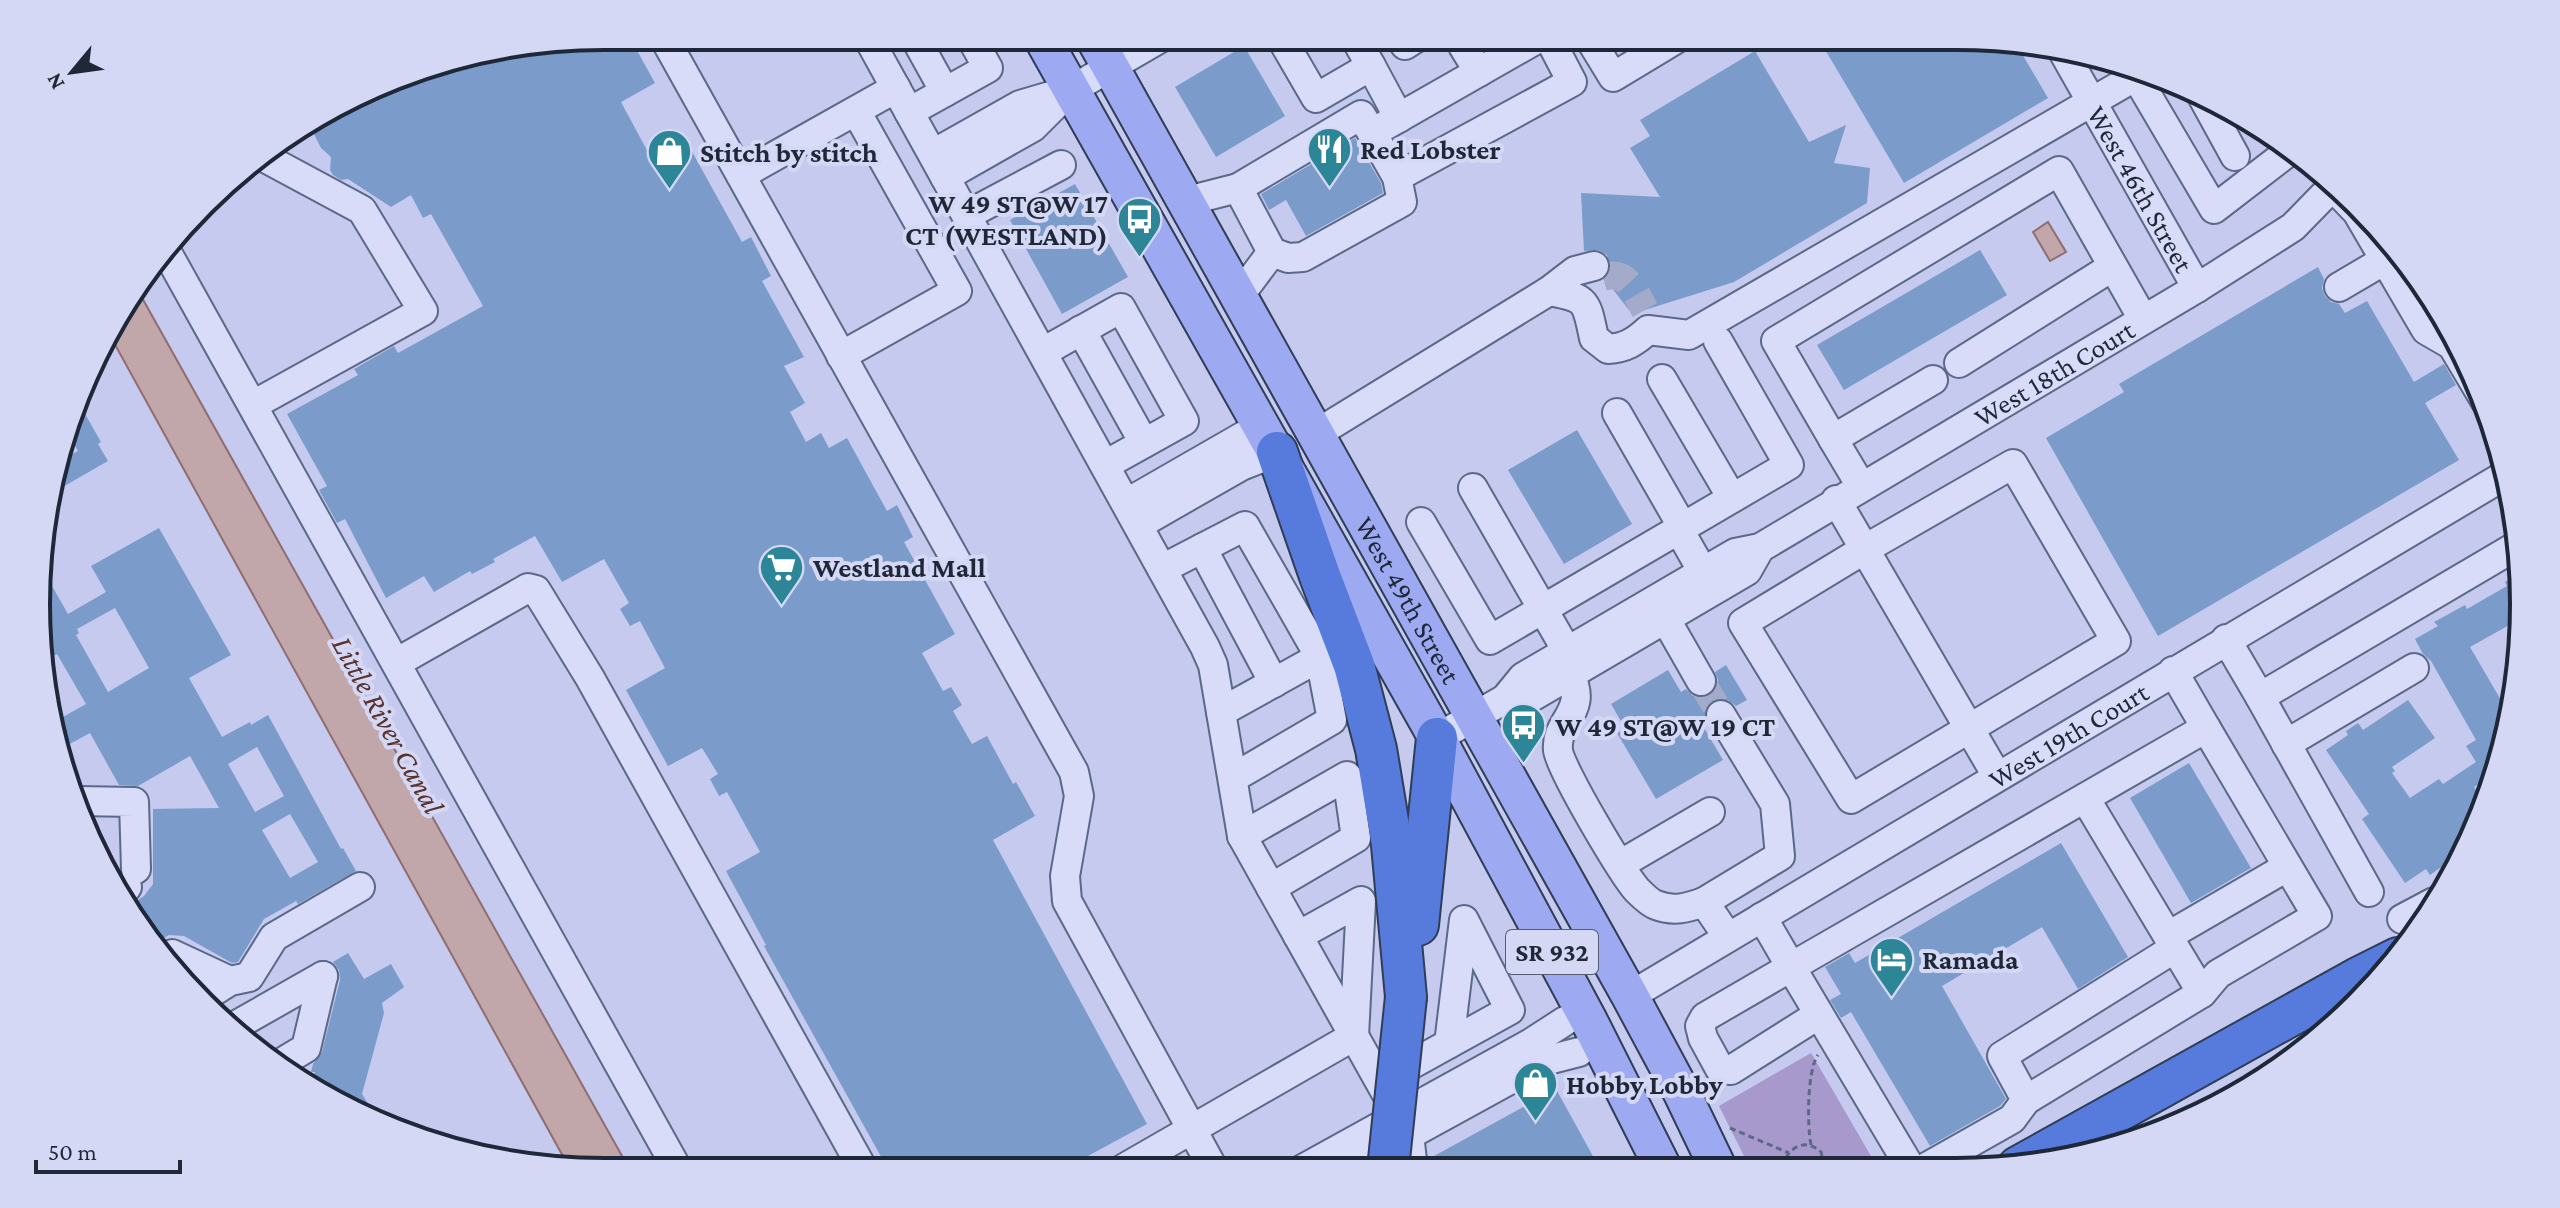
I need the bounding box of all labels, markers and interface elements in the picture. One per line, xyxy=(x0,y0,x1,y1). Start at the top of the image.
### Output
north arrow xyxy=(32,32,112,112)
text: N xyxy=(40,69,70,94)
street label: West 46th Street xyxy=(2081,100,2200,278)
restaurant icon: Red Lobster xyxy=(1305,125,1353,188)
shop icon: Stitch by stitch xyxy=(645,128,693,191)
place label: Red Lobster xyxy=(1360,134,1501,165)
place label: Stitch by stitch xyxy=(700,137,878,168)
place label: W 49 ST@W 17 CT (WESTLAND) xyxy=(905,188,1108,252)
bus stop icon: W 49 ST@W 17 CT (WESTLAND) xyxy=(1115,195,1163,258)
street label: West 18th Court xyxy=(1969,314,2140,433)
street label: West 49th Street xyxy=(1349,511,1467,689)
supermarket icon: Westland Mall xyxy=(758,543,806,606)
place label: Westland Mall xyxy=(812,552,986,583)
water label: Little River Canal xyxy=(326,630,451,820)
street label: West 19th Court xyxy=(1983,676,2154,795)
bus stop icon: W 49 ST@W 19 CT xyxy=(1500,702,1548,765)
place label: W 49 ST@W 19 CT xyxy=(1554,711,1776,742)
road number: SR 932 xyxy=(1506,930,1598,974)
hotel icon: Ramada xyxy=(1867,935,1915,998)
place label: Ramada xyxy=(1922,944,2019,975)
shop icon: Hobby Lobby xyxy=(1511,1060,1559,1123)
place label: Hobby Lobby xyxy=(1566,1069,1723,1100)
scale bar xyxy=(36,1124,180,1174)
text: 50 m xyxy=(48,1138,97,1165)

